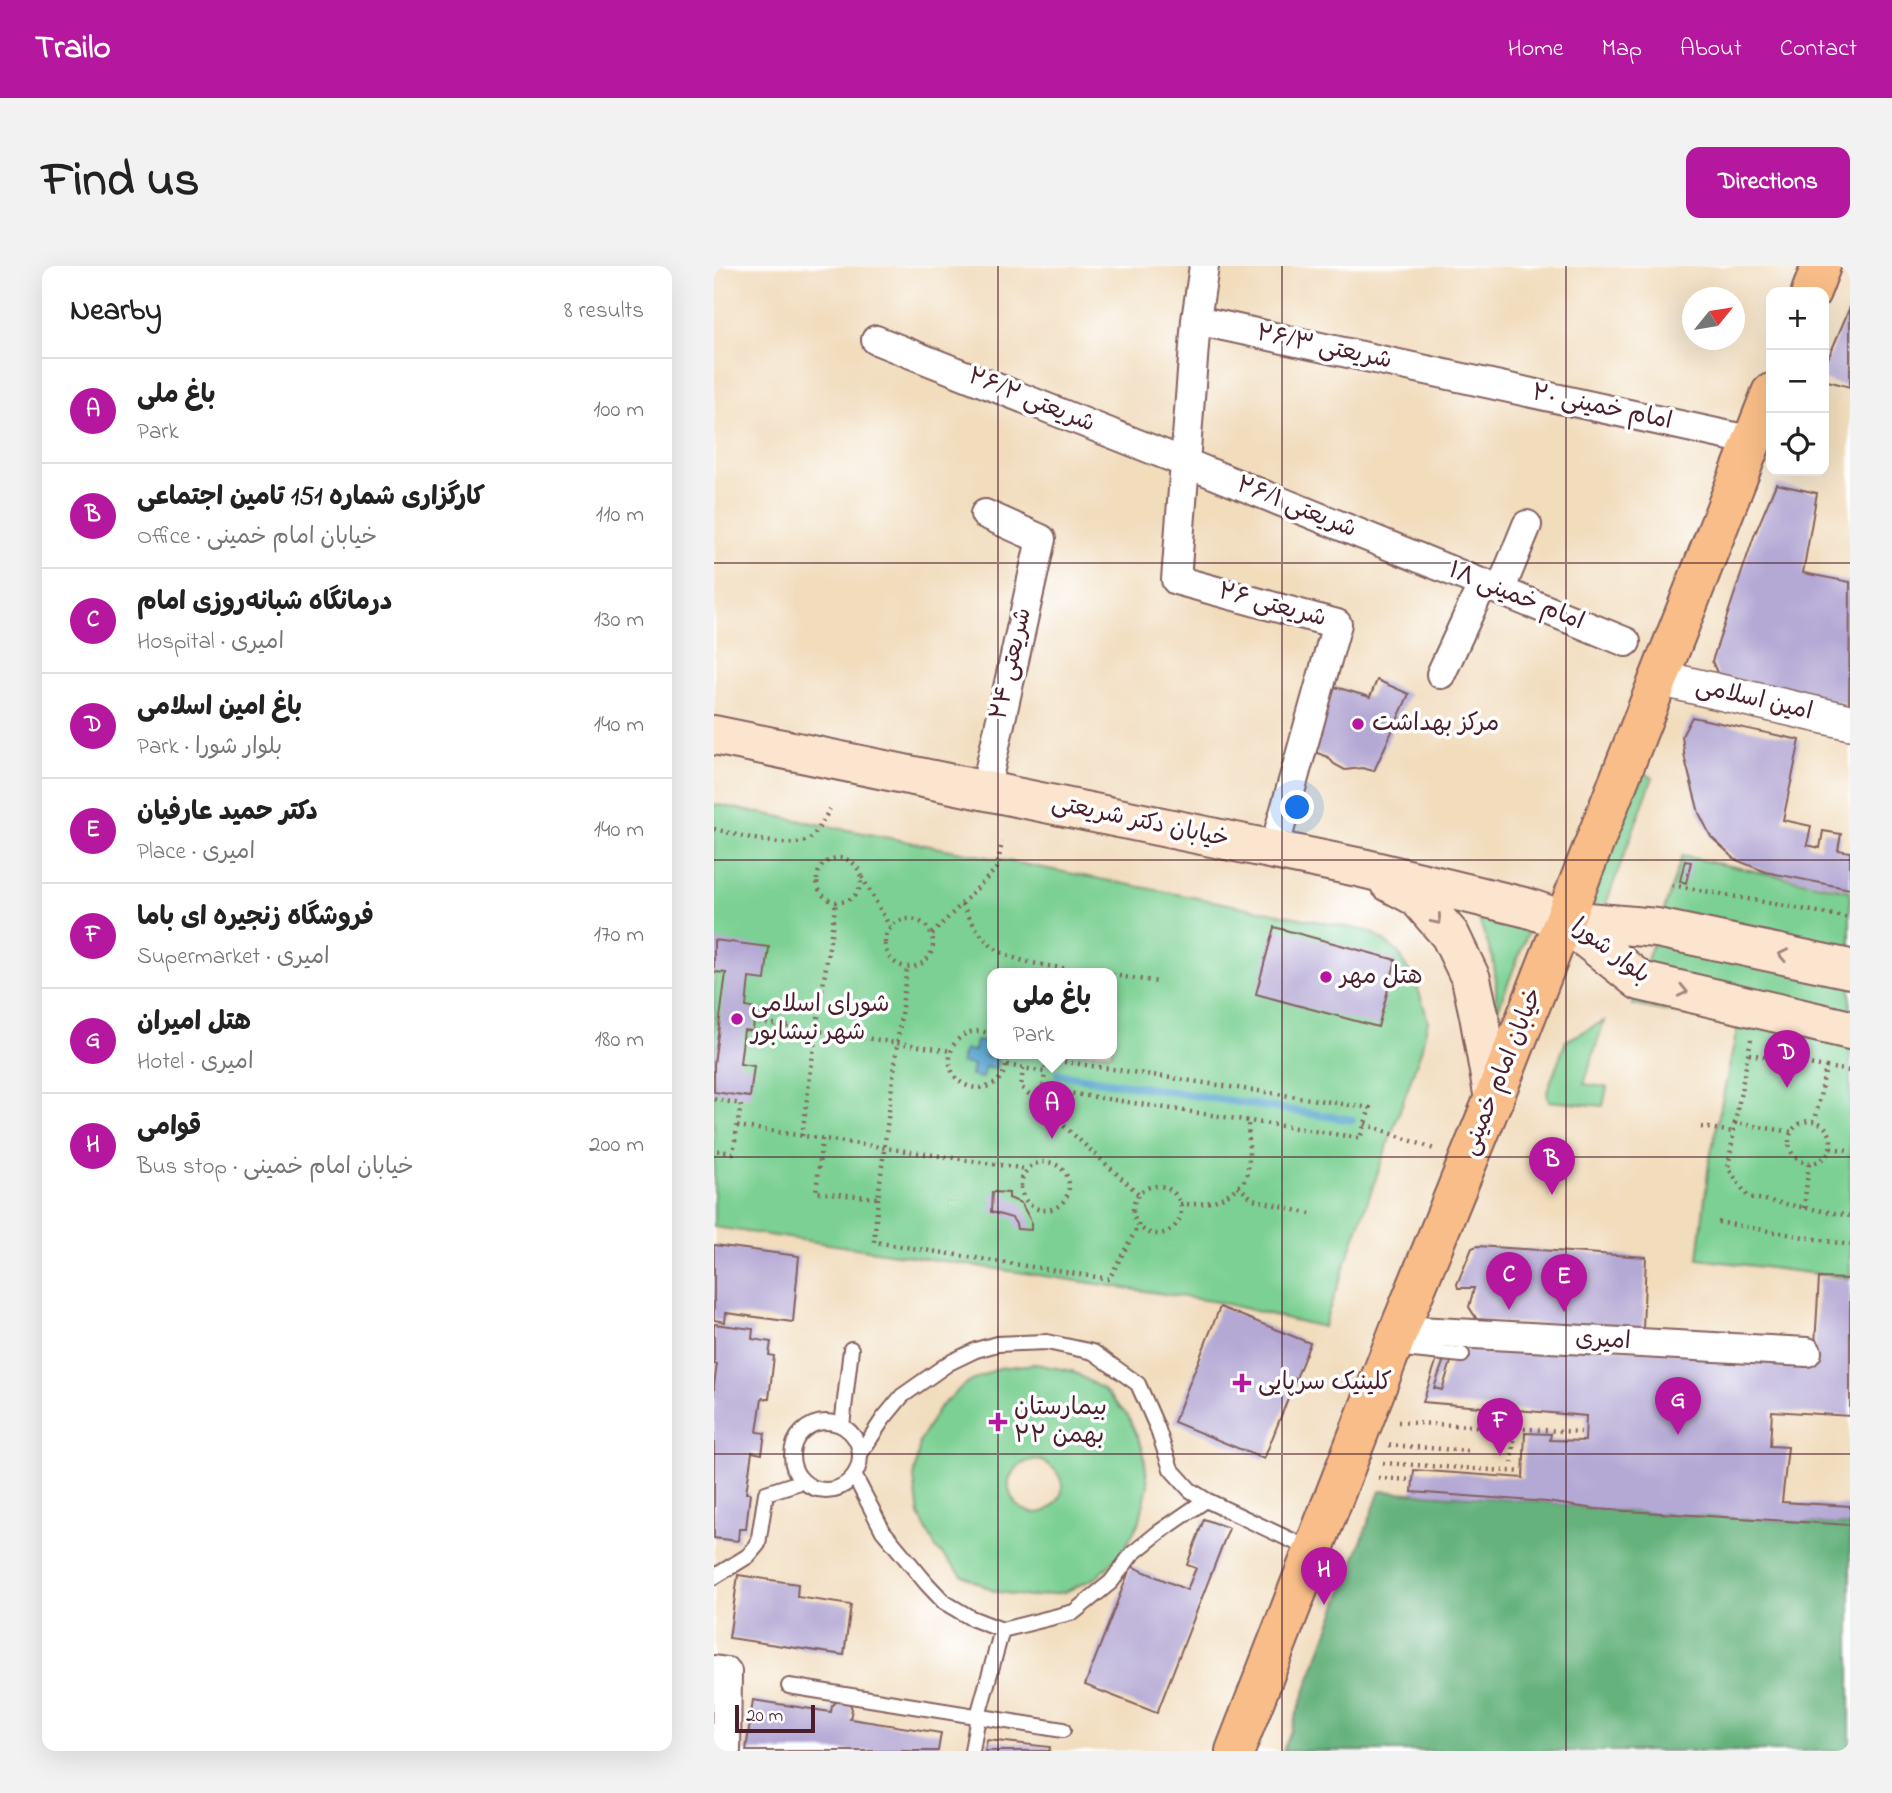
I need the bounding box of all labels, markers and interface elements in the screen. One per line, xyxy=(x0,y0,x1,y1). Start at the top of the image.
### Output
text: Trailo xyxy=(35,25,111,73)
text: Home xyxy=(1508,32,1564,67)
text: Map xyxy=(1602,32,1642,67)
text: About xyxy=(1680,32,1742,67)
text: Contact xyxy=(1780,32,1857,67)
text: Find us xyxy=(42,146,199,218)
button: Directions xyxy=(1686,147,1850,218)
north arrow xyxy=(1682,287,1745,350)
map controls xyxy=(1766,287,1829,476)
button: + xyxy=(1766,287,1829,350)
text: Nearby xyxy=(70,290,162,334)
text: 8 results xyxy=(564,295,644,328)
street label: شریعتی ۲۶/۳ xyxy=(1253,317,1395,379)
button: − xyxy=(1766,350,1829,413)
street label: شریعتی ۲۶/۲ xyxy=(962,360,1100,442)
street label: امام خمینی ۲۰ xyxy=(1529,376,1675,440)
text: باغ ملی xyxy=(137,377,215,415)
text: A xyxy=(86,394,100,427)
text: 100 m xyxy=(593,394,644,427)
button: locate xyxy=(1766,413,1829,476)
text: Park xyxy=(137,416,179,449)
street label: شریعتی ۲۶/۱ xyxy=(1231,468,1361,548)
text: کارگزاری شماره 151 تامین اجتماعی xyxy=(137,479,485,517)
text: B xyxy=(85,499,101,532)
text: 110 m xyxy=(596,499,644,532)
text: Office · خیابان امام خمینی xyxy=(137,521,377,554)
street label: امام خمینی ۱۸ xyxy=(1443,554,1589,640)
street label: شریعتی ۲۶ xyxy=(1214,575,1330,637)
text: درمانگاه شبانه‌روزی امام xyxy=(137,584,393,622)
text: C xyxy=(87,604,99,637)
text: 130 m xyxy=(594,604,644,637)
street label: شریعتی ۲۴ xyxy=(982,605,1042,723)
text: Hospital · امیری xyxy=(137,626,284,659)
street label: امین اسلامی xyxy=(1692,670,1816,730)
text: باغ امین اسلامی xyxy=(137,689,302,727)
place label: مرکز بهداشت xyxy=(1372,707,1499,742)
text: D xyxy=(85,709,101,742)
text: 140 m xyxy=(594,709,644,742)
marker: مرکز بهداشت xyxy=(1350,716,1366,732)
text: Park · بلوار شورا xyxy=(137,731,282,764)
street label: خیابان دکتر شریعتی xyxy=(1048,786,1232,858)
your location xyxy=(1280,790,1314,824)
text: دکتر حمید عارفیان xyxy=(137,794,318,832)
text: E xyxy=(86,814,100,847)
text: 140 m xyxy=(594,814,644,847)
text: Place · امیری xyxy=(137,836,255,869)
text: فروشگاه زنجیره ای باما xyxy=(137,899,374,937)
street label: بلوار شورا xyxy=(1563,911,1657,993)
one-way arrow xyxy=(1429,912,1441,925)
text: F xyxy=(86,919,100,952)
text: 170 m xyxy=(594,919,644,952)
text: Supermarket · امیری xyxy=(137,941,330,974)
one-way arrow xyxy=(1777,949,1789,964)
place label: هتل مهر xyxy=(1338,960,1423,995)
popup xyxy=(987,968,1117,1059)
marker: هتل مهر xyxy=(1318,969,1334,985)
text: باغ ملی xyxy=(1013,980,1091,1018)
street label: خیابان امام خمینی xyxy=(1453,983,1553,1161)
one-way arrow xyxy=(1677,983,1689,997)
place label: شورای اسلامی شهر نیشابور xyxy=(749,988,890,1051)
text: هتل امیران xyxy=(137,1004,251,1042)
marker: شورای اسلامی شهر نیشابور xyxy=(729,1011,745,1027)
text: Park xyxy=(1013,1019,1054,1052)
text: G xyxy=(86,1024,100,1057)
text: 180 m xyxy=(595,1024,644,1057)
pin: D xyxy=(1764,1030,1810,1088)
text: Hotel · امیری xyxy=(137,1046,254,1079)
pin: A xyxy=(1029,1081,1075,1139)
text: قوامی xyxy=(137,1109,201,1147)
text: H xyxy=(86,1129,100,1162)
text: 200 m xyxy=(589,1129,644,1162)
pin: B xyxy=(1529,1137,1575,1195)
text: Bus stop · خیابان امام خمینی xyxy=(137,1151,414,1184)
pin: C xyxy=(1486,1252,1532,1310)
pin: E xyxy=(1541,1254,1587,1312)
street label: امیری xyxy=(1574,1322,1632,1360)
place label: کلینیک سرپایی xyxy=(1258,1366,1392,1401)
marker: کلینیک سرپایی xyxy=(1232,1373,1252,1393)
pin: G xyxy=(1655,1377,1701,1435)
place label: بیمارستان ۲۲ بهمن xyxy=(1014,1391,1107,1454)
pin: F xyxy=(1477,1398,1523,1456)
marker: بیمارستان ۲۲ بهمن xyxy=(988,1412,1008,1432)
pin: H xyxy=(1301,1547,1347,1605)
scale bar xyxy=(735,1702,816,1734)
text: 20 m xyxy=(746,1703,783,1730)

